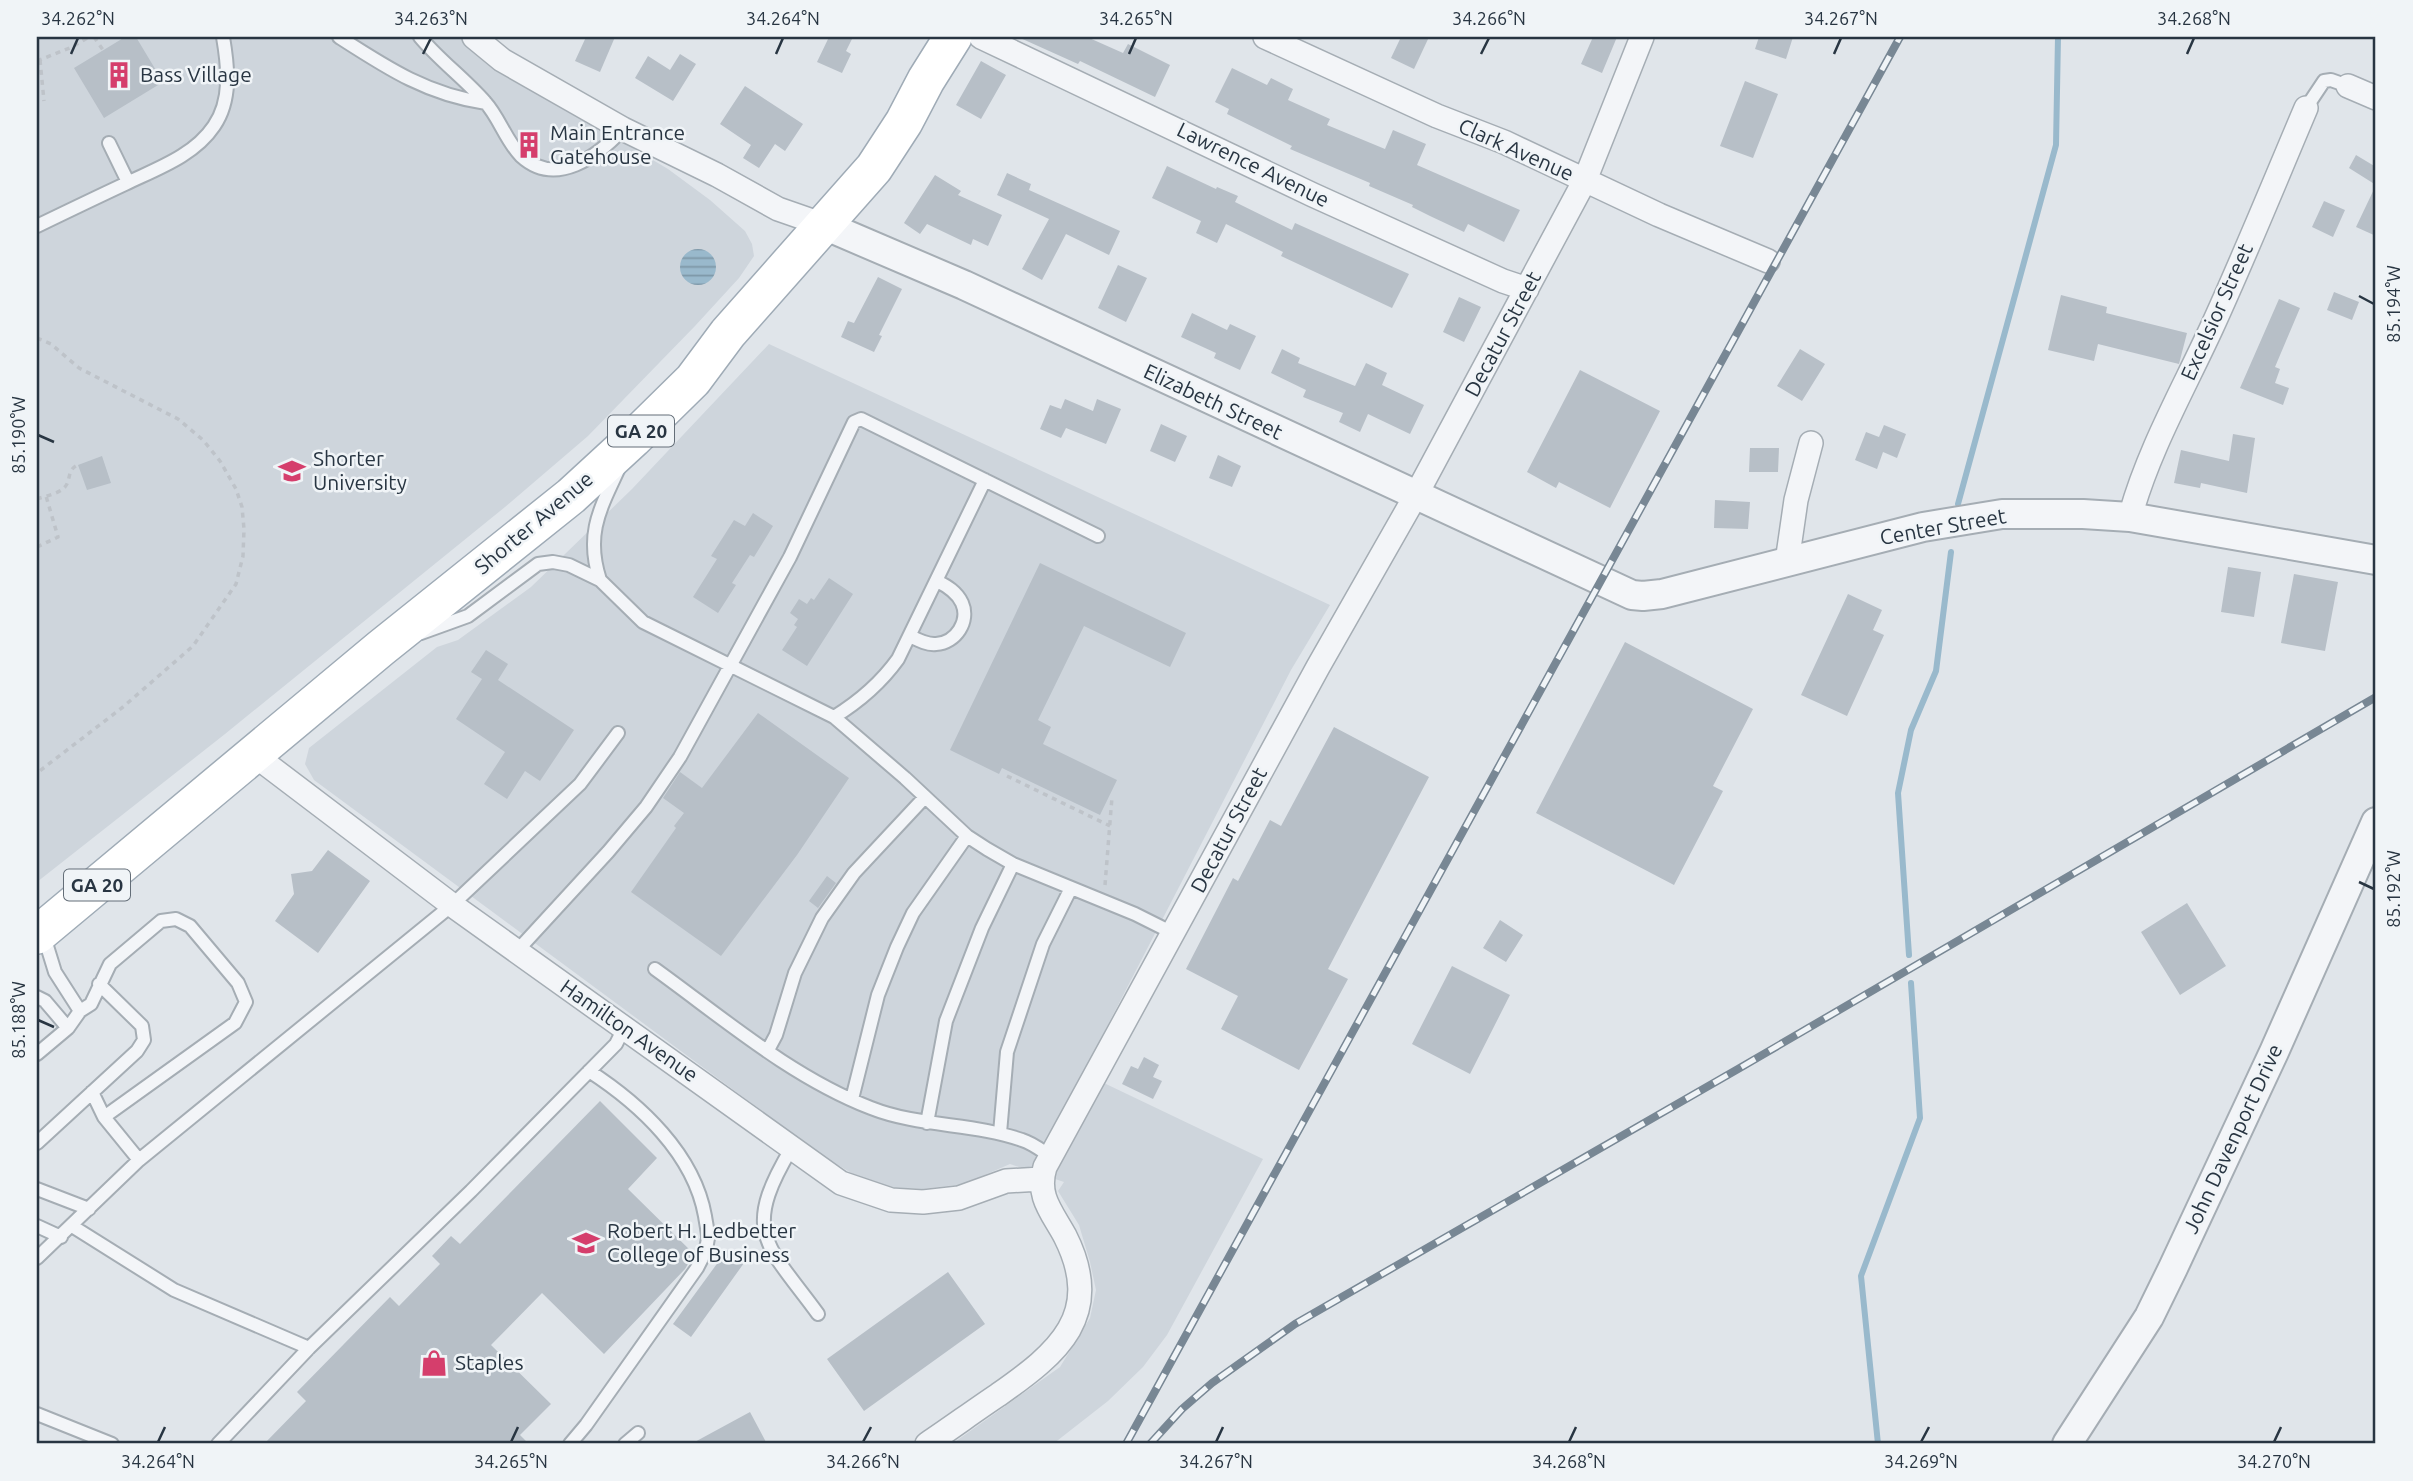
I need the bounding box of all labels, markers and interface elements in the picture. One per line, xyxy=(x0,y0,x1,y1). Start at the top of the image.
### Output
text: 34.262°N xyxy=(41,8,115,28)
text: 34.263°N xyxy=(394,8,468,28)
text: 34.264°N xyxy=(746,8,820,28)
text: 34.265°N xyxy=(1099,8,1173,28)
text: 34.266°N xyxy=(1452,8,1526,28)
text: 34.267°N xyxy=(1804,8,1878,28)
text: 34.268°N xyxy=(2157,8,2231,28)
building icon: Bass Village xyxy=(104,60,134,90)
place label: Bass Village xyxy=(140,62,252,86)
street label: Clark Avenue xyxy=(1455,113,1578,185)
street label: Lawrence Avenue xyxy=(1174,117,1333,211)
place label: Main Entrance Gatehouse xyxy=(550,120,685,168)
building icon: Main Entrance Gatehouse xyxy=(514,130,544,160)
street label: Excelsior Street xyxy=(2175,240,2257,384)
text: 85.194°W xyxy=(2383,265,2403,343)
street label: Decatur Street xyxy=(1459,267,1545,400)
street label: Elizabeth Street xyxy=(1140,358,1287,444)
text: 85.190°W xyxy=(8,396,28,474)
road number: GA 20 xyxy=(608,416,674,446)
place label: Shorter University xyxy=(313,446,407,494)
school or university icon: Shorter University xyxy=(277,456,307,486)
street label: Shorter Avenue xyxy=(470,466,597,579)
street label: Center Street xyxy=(1878,503,2008,549)
street label: Decatur Street xyxy=(1185,763,1271,896)
text: 85.192°W xyxy=(2383,850,2403,928)
road number: GA 20 xyxy=(64,870,130,900)
street label: Hamilton Avenue xyxy=(556,974,703,1087)
text: 85.188°W xyxy=(8,981,28,1059)
street label: John Davenport Drive xyxy=(2178,1040,2287,1237)
place label: Robert H. Ledbetter College of Business xyxy=(607,1218,796,1266)
school or university icon: Robert H. Ledbetter College of Business xyxy=(571,1228,601,1258)
shop icon: Staples xyxy=(419,1348,449,1378)
place label: Staples xyxy=(455,1350,524,1374)
text: 34.264°N xyxy=(121,1451,195,1471)
text: 34.265°N xyxy=(474,1451,548,1471)
text: 34.266°N xyxy=(826,1451,900,1471)
text: 34.267°N xyxy=(1179,1451,1253,1471)
text: 34.268°N xyxy=(1532,1451,1606,1471)
text: 34.269°N xyxy=(1884,1451,1958,1471)
text: 34.270°N xyxy=(2237,1451,2311,1471)

